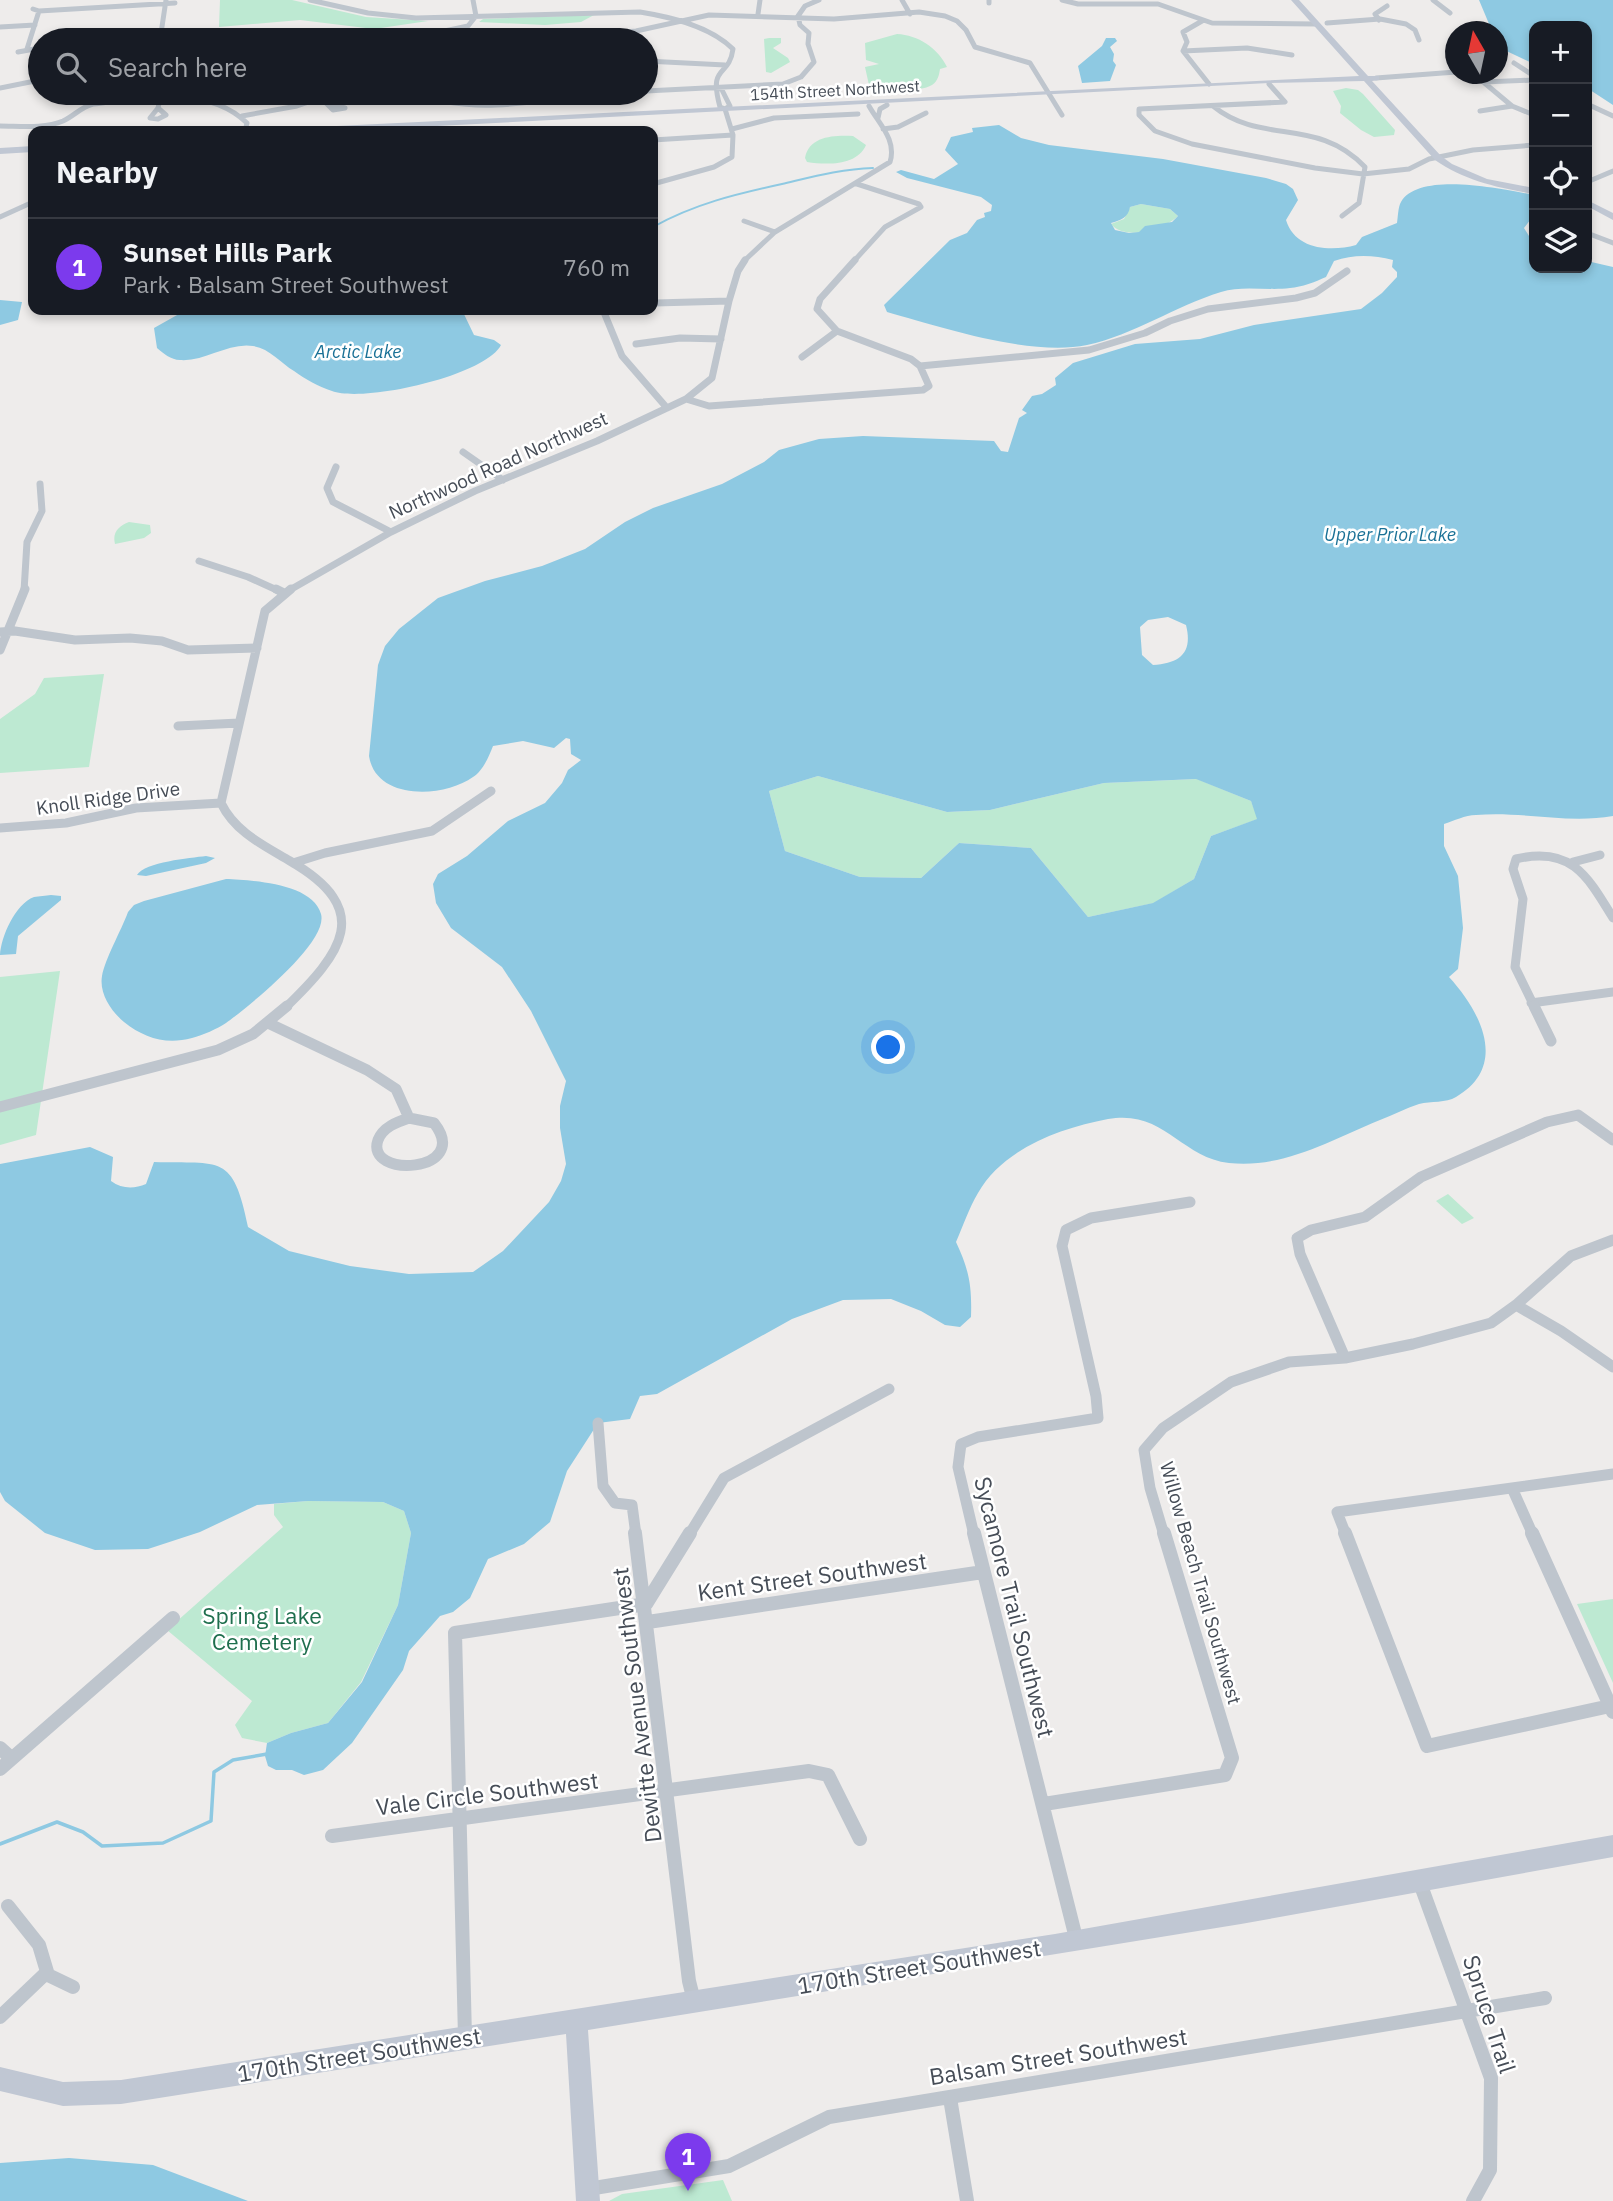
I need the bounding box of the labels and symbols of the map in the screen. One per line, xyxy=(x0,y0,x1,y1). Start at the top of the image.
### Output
north arrow xyxy=(1445,21,1508,84)
street label: 154th Street Northwest xyxy=(750,76,920,104)
water label: Arctic Lake xyxy=(313,340,402,363)
street label: Northwood Road Northwest xyxy=(385,406,611,524)
water label: Upper Prior Lake xyxy=(1324,523,1456,546)
street label: Knoll Ridge Drive xyxy=(35,776,181,820)
your location xyxy=(871,1030,905,1064)
street label: Willow Beach Trail Southwest xyxy=(1155,1459,1247,1707)
street label: Sycamore Trail Southwest xyxy=(968,1473,1062,1741)
street label: Kent Street Southwest xyxy=(695,1545,929,1607)
street label: Dewitte Avenue Southwest xyxy=(604,1566,668,1844)
park label: Spring Lake Cemetery xyxy=(202,1600,322,1656)
street label: Vale Circle Southwest xyxy=(374,1764,600,1822)
street label: 170th Street Southwest xyxy=(795,1932,1043,2000)
street label: Spruce Trail xyxy=(1457,1951,1523,2077)
street label: 170th Street Southwest xyxy=(235,2020,483,2088)
street label: Balsam Street Southwest xyxy=(927,2021,1189,2091)
pin: 1 xyxy=(665,2133,711,2191)

